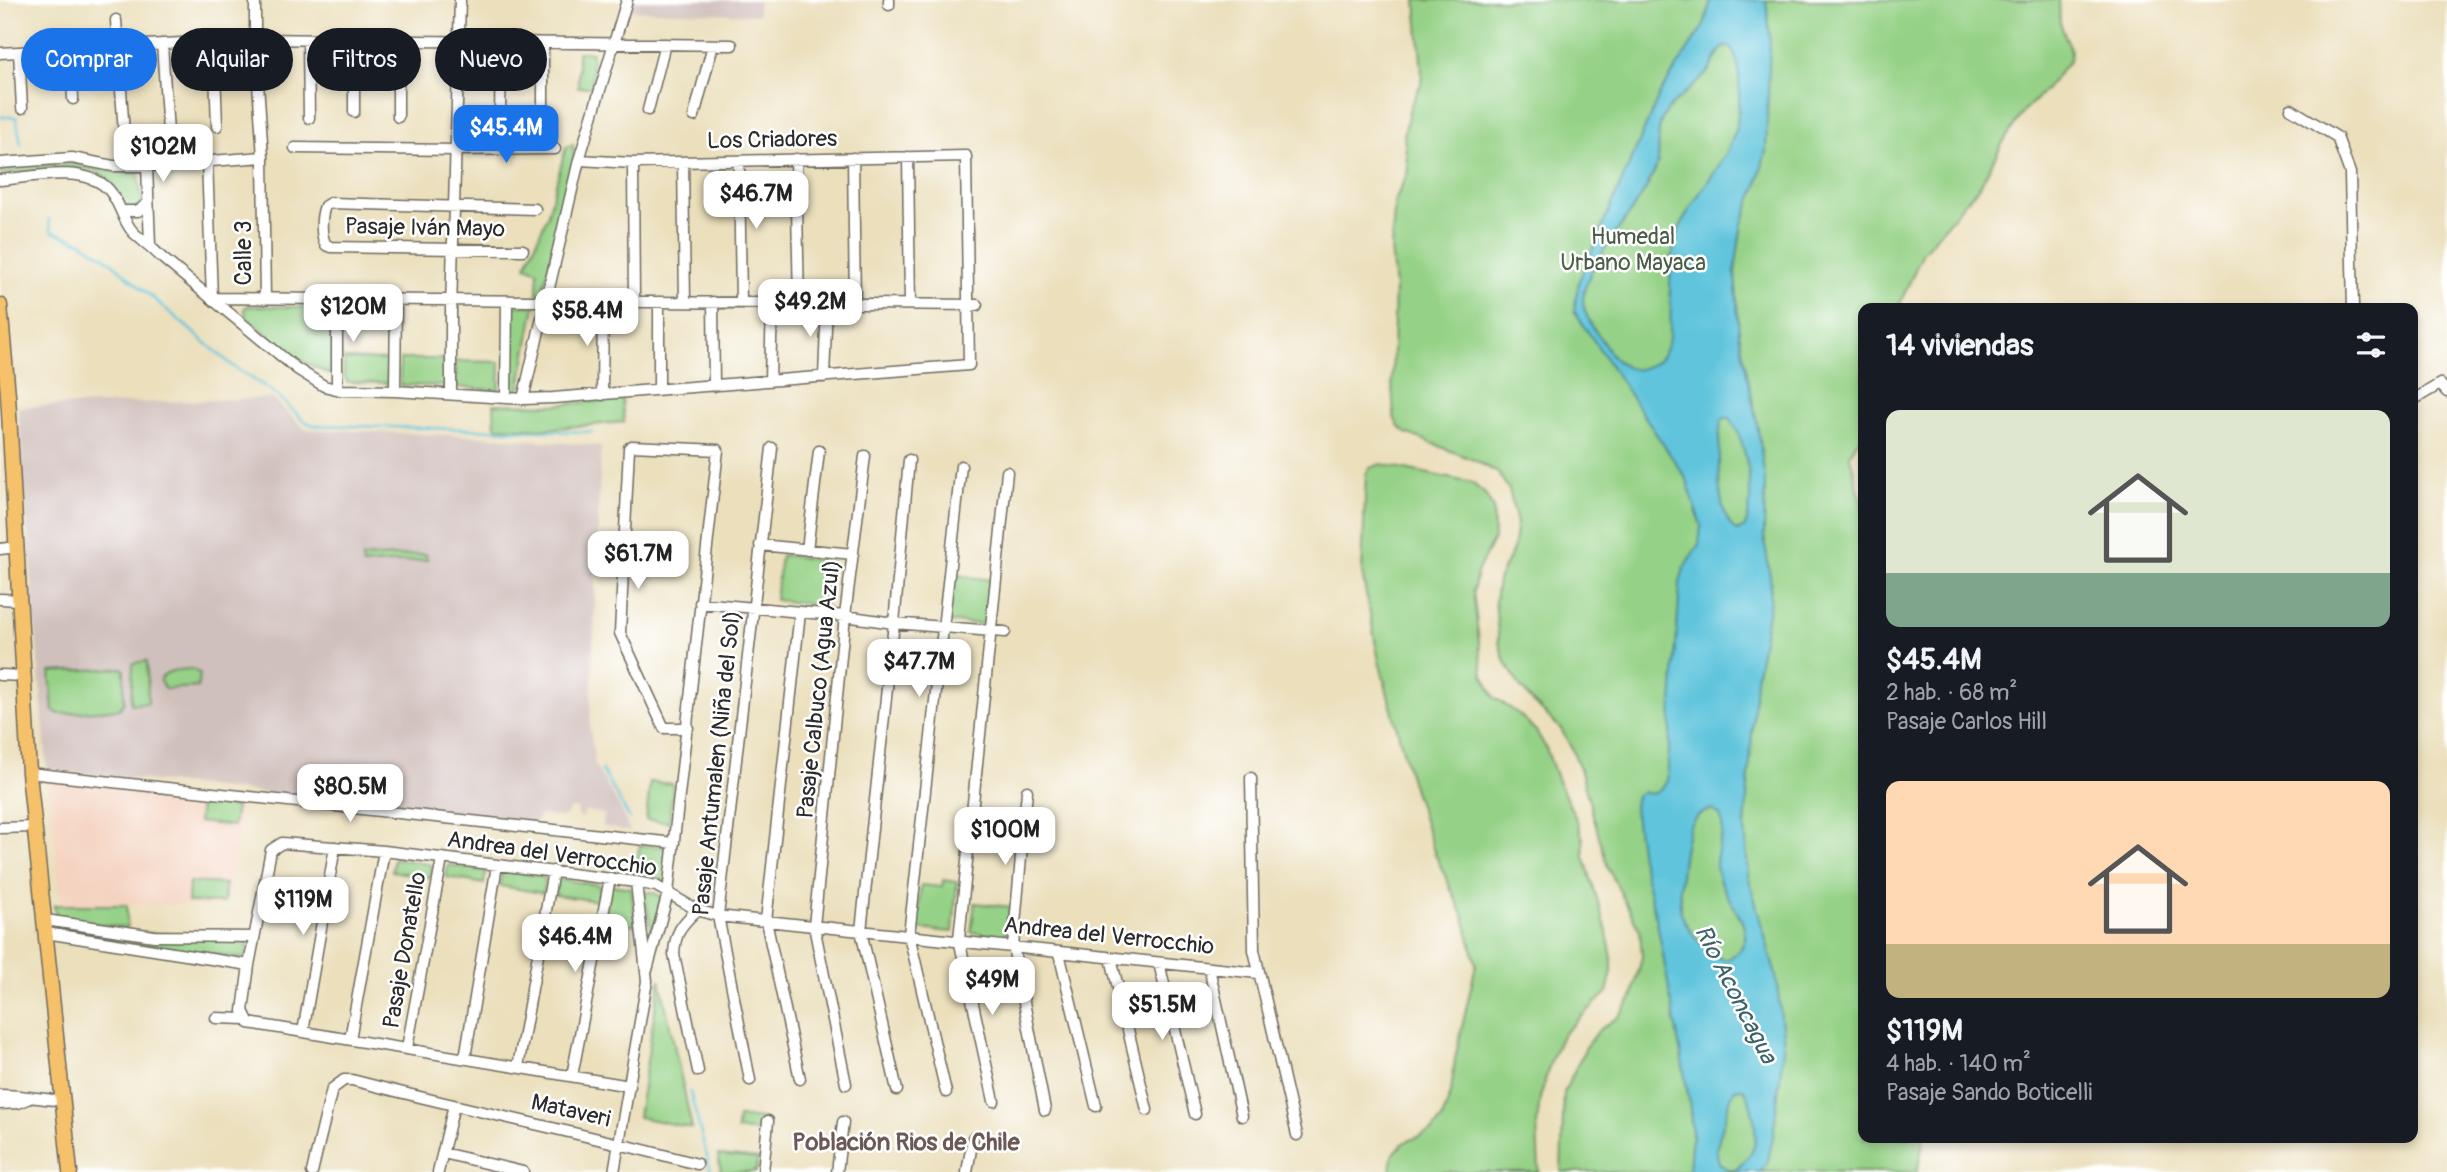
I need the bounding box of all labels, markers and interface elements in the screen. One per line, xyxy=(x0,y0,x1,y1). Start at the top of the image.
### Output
chip: Comprar xyxy=(21,28,157,91)
chip: Alquilar xyxy=(171,28,293,91)
chip: Filtros xyxy=(307,28,421,91)
chip: Nuevo xyxy=(435,28,547,91)
pin: $45.4M xyxy=(449,106,563,165)
text: $45.4M xyxy=(469,113,543,142)
pin: $102M xyxy=(114,124,212,184)
street label: Los Criadores xyxy=(707,124,837,155)
text: $102M xyxy=(130,132,196,161)
pin: $46.7M xyxy=(699,172,813,231)
text: $46.7M xyxy=(720,179,792,208)
street label: Pasaje Iván Mayo xyxy=(345,212,505,243)
street label: Calle 3 xyxy=(229,221,258,286)
park label: Humedal Urbano Mayaca xyxy=(1560,222,1706,277)
pin: $49.2M xyxy=(753,280,867,339)
pin: $120M xyxy=(304,284,402,344)
text: $49.2M xyxy=(774,287,846,316)
pin: $58.4M xyxy=(530,288,644,348)
text: $120M xyxy=(320,292,386,321)
text: $58.4M xyxy=(551,296,623,325)
icon: filters xyxy=(2352,326,2390,364)
text: 14 viviendas xyxy=(1886,327,2033,364)
icon: home xyxy=(2075,455,2201,581)
pin: $61.7M xyxy=(581,532,695,591)
text: $61.7M xyxy=(604,539,672,568)
street label: Pasaje Calbuco (Agua Azul) xyxy=(790,558,847,820)
street label: Pasaje Antumalen (Niña del Sol) xyxy=(686,609,747,917)
pin: $47.7M xyxy=(862,640,976,699)
text: $45.4M xyxy=(1886,641,1982,678)
text: $47.7M xyxy=(883,647,955,676)
text: 2 hab. · 68 m² xyxy=(1886,678,2017,707)
text: Pasaje Carlos Hill xyxy=(1886,707,2047,736)
pin: $80.5M xyxy=(293,764,407,824)
text: $80.5M xyxy=(313,772,387,801)
pin: $100M xyxy=(956,808,1054,867)
text: $100M xyxy=(970,815,1040,844)
street label: Andrea del Verrocchio xyxy=(445,824,659,883)
icon: home xyxy=(2075,826,2201,952)
street label: Pasaje Donatello xyxy=(376,869,433,1031)
pin: $119M xyxy=(254,878,352,937)
text: $119M xyxy=(274,885,332,914)
street label: Andrea del Verrocchio xyxy=(1002,910,1216,961)
pin: $46.4M xyxy=(518,914,632,974)
water label: Río Aconcagua xyxy=(1688,920,1784,1070)
text: $46.4M xyxy=(538,922,612,951)
pin: $49M xyxy=(951,958,1033,1017)
text: $49M xyxy=(965,965,1019,994)
pin: $51.5M xyxy=(1105,982,1219,1042)
text: $51.5M xyxy=(1128,990,1196,1019)
text: $119M xyxy=(1886,1012,1963,1049)
text: 4 hab. · 140 m² xyxy=(1886,1049,2031,1078)
text: Pasaje Sando Boticelli xyxy=(1886,1078,2092,1107)
street label: Mataveri xyxy=(528,1087,613,1134)
district label: Población Rios de Chile xyxy=(792,1128,1021,1157)

